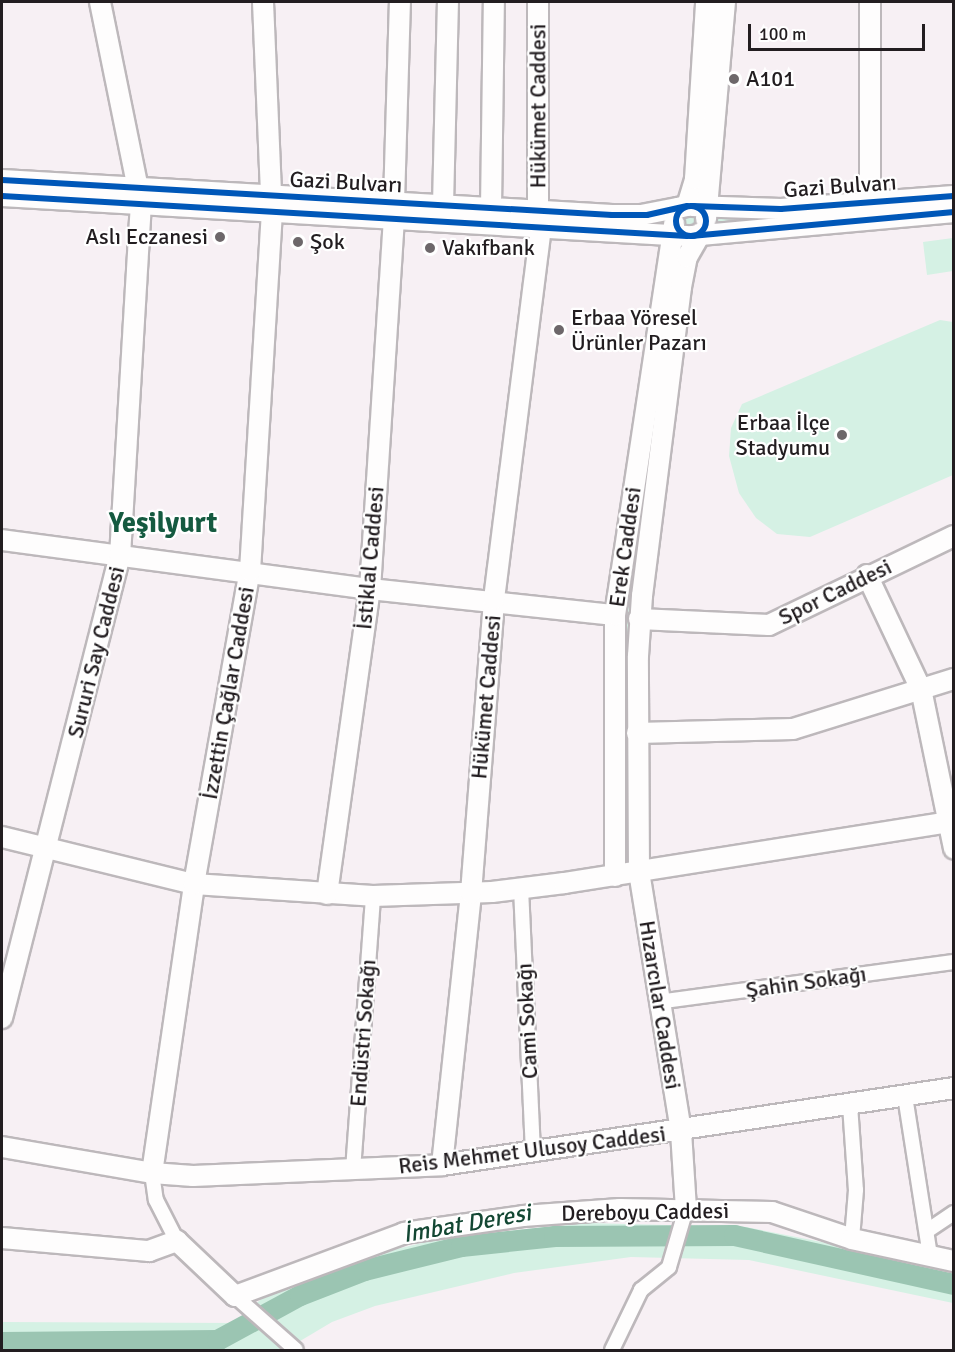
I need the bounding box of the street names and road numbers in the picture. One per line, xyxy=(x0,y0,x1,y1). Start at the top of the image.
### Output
street label: Hükümet Caddesi xyxy=(525,24,551,188)
street label: Gazi Bulvarı xyxy=(289,166,403,198)
street label: Gazi Bulvarı xyxy=(783,169,897,203)
street label: İstiklal Caddesi xyxy=(351,485,389,631)
street label: Erek Caddesi xyxy=(603,485,647,609)
street label: Spor Caddesi xyxy=(774,553,896,631)
street label: Sururi Say Caddesi xyxy=(62,563,130,741)
street label: İzzettin Çağlar Caddesi xyxy=(196,584,260,802)
street label: Hükümet Caddesi xyxy=(466,614,506,780)
street label: Hızarcılar Caddesi xyxy=(634,919,686,1091)
street label: Endüstri Sokağı xyxy=(345,958,381,1108)
street label: Şahin Sokağı xyxy=(744,960,868,1004)
street label: Cami Sokağı xyxy=(511,962,543,1080)
street label: Reis Mehmet Ulusoy Caddesi xyxy=(397,1120,667,1180)
street label: Dereboyu Caddesi xyxy=(561,1197,729,1227)

